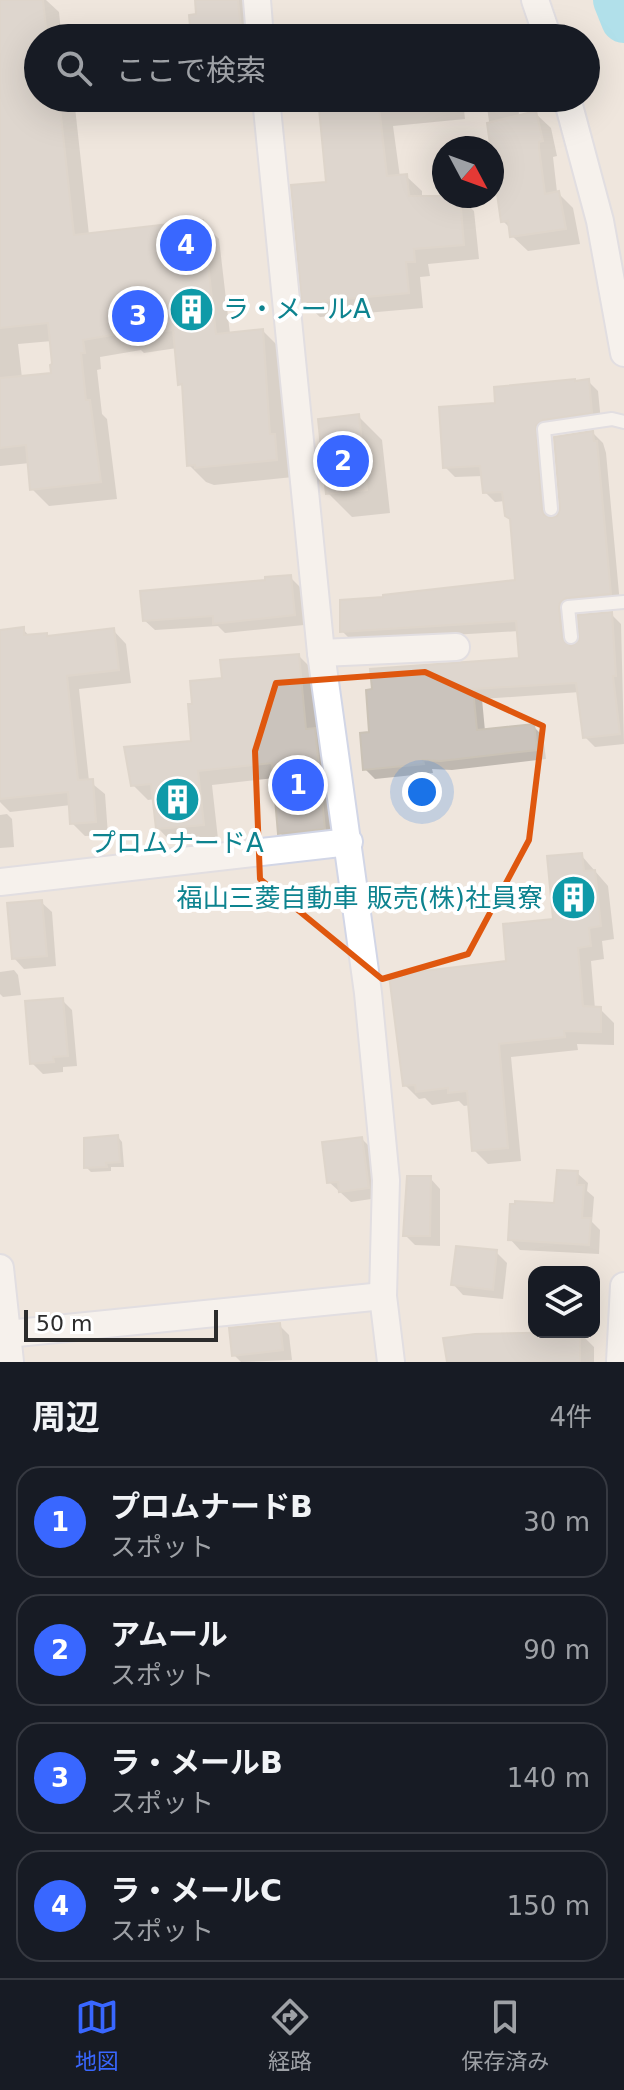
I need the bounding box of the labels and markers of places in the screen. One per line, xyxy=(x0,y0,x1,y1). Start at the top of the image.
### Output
pin: 4 xyxy=(160,215,212,275)
building icon: ラ・メールA xyxy=(168,285,216,333)
pin: 3 xyxy=(112,286,164,346)
place label: ラ・メールA xyxy=(223,294,371,324)
pin: 2 xyxy=(317,431,369,491)
pin: 1 xyxy=(272,755,324,815)
building icon: プロムナードA xyxy=(153,776,201,824)
place label: プロムナードA xyxy=(90,828,264,858)
building icon: 福山三菱自動車 販売(株)社員寮 xyxy=(550,874,598,922)
place label: 福山三菱自動車 販売(株)社員寮 xyxy=(176,883,543,913)

